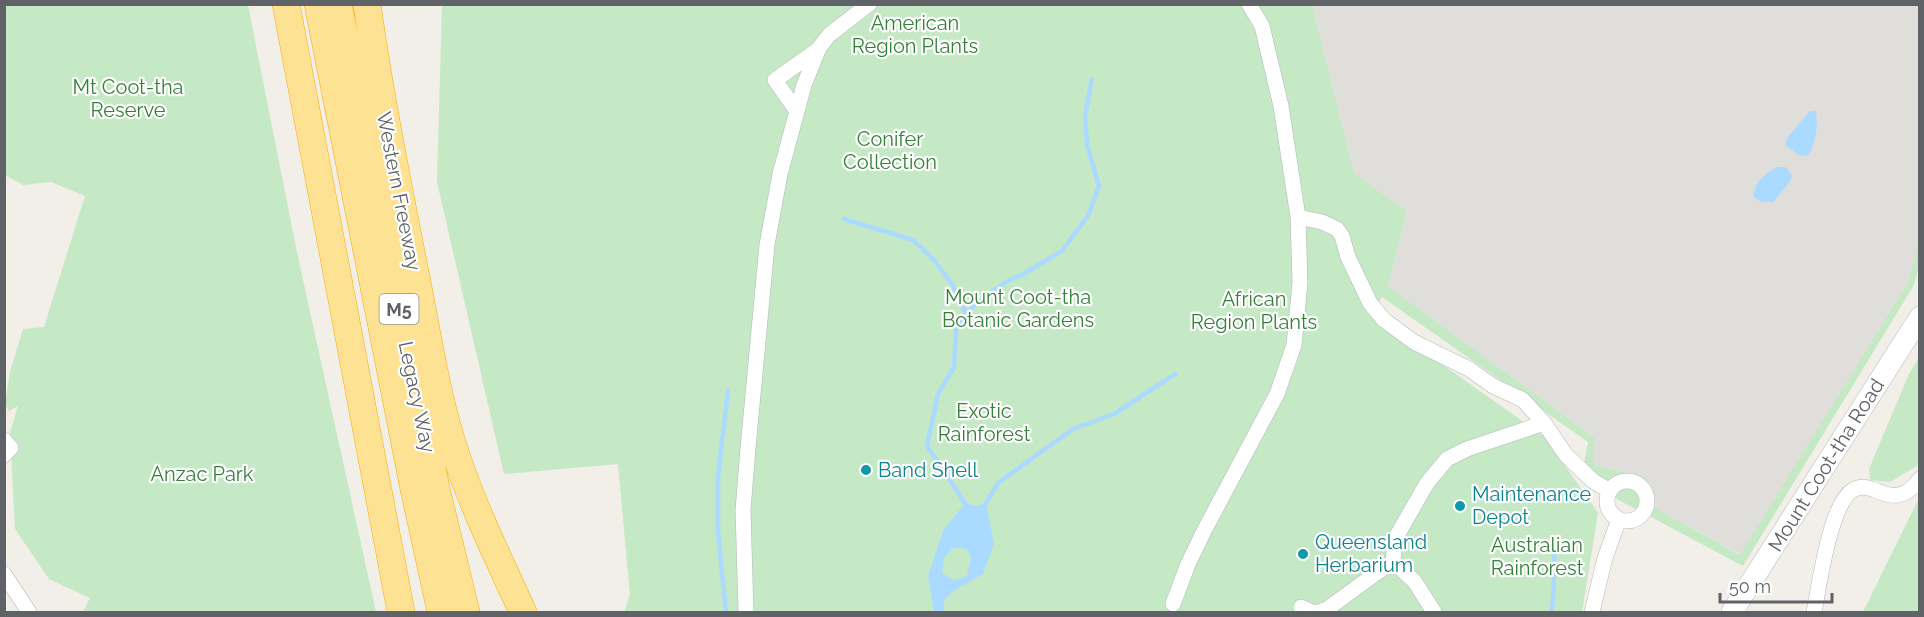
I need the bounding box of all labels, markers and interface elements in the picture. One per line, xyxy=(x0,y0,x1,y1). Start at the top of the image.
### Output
park label: American Region Plants xyxy=(852,11,978,58)
park label: Mt Coot-tha Reserve xyxy=(73,75,183,122)
street label: Western Freeway xyxy=(372,110,426,273)
park label: Conifer Collection xyxy=(843,127,937,174)
park label: Mount Coot-tha Botanic Gardens xyxy=(942,285,1094,332)
park label: African Region Plants xyxy=(1191,287,1317,334)
road number: M5 xyxy=(380,294,418,324)
street label: Legacy Way xyxy=(393,339,441,455)
street label: Mount Coot-tha Road xyxy=(1763,374,1889,556)
park label: Exotic Rainforest xyxy=(938,399,1031,446)
place label: Band Shell xyxy=(878,458,978,482)
park label: Anzac Park xyxy=(151,462,254,486)
marker: Band Shell xyxy=(859,463,873,477)
place label: Maintenance Depot xyxy=(1472,482,1592,529)
marker: Maintenance Depot xyxy=(1453,499,1467,513)
place label: Queensland Herbarium xyxy=(1315,530,1427,577)
park label: Australian Rainforest xyxy=(1491,533,1584,580)
marker: Queensland Herbarium xyxy=(1296,547,1310,561)
scale bar xyxy=(1720,566,1832,604)
text: 50 m xyxy=(1729,576,1771,597)

